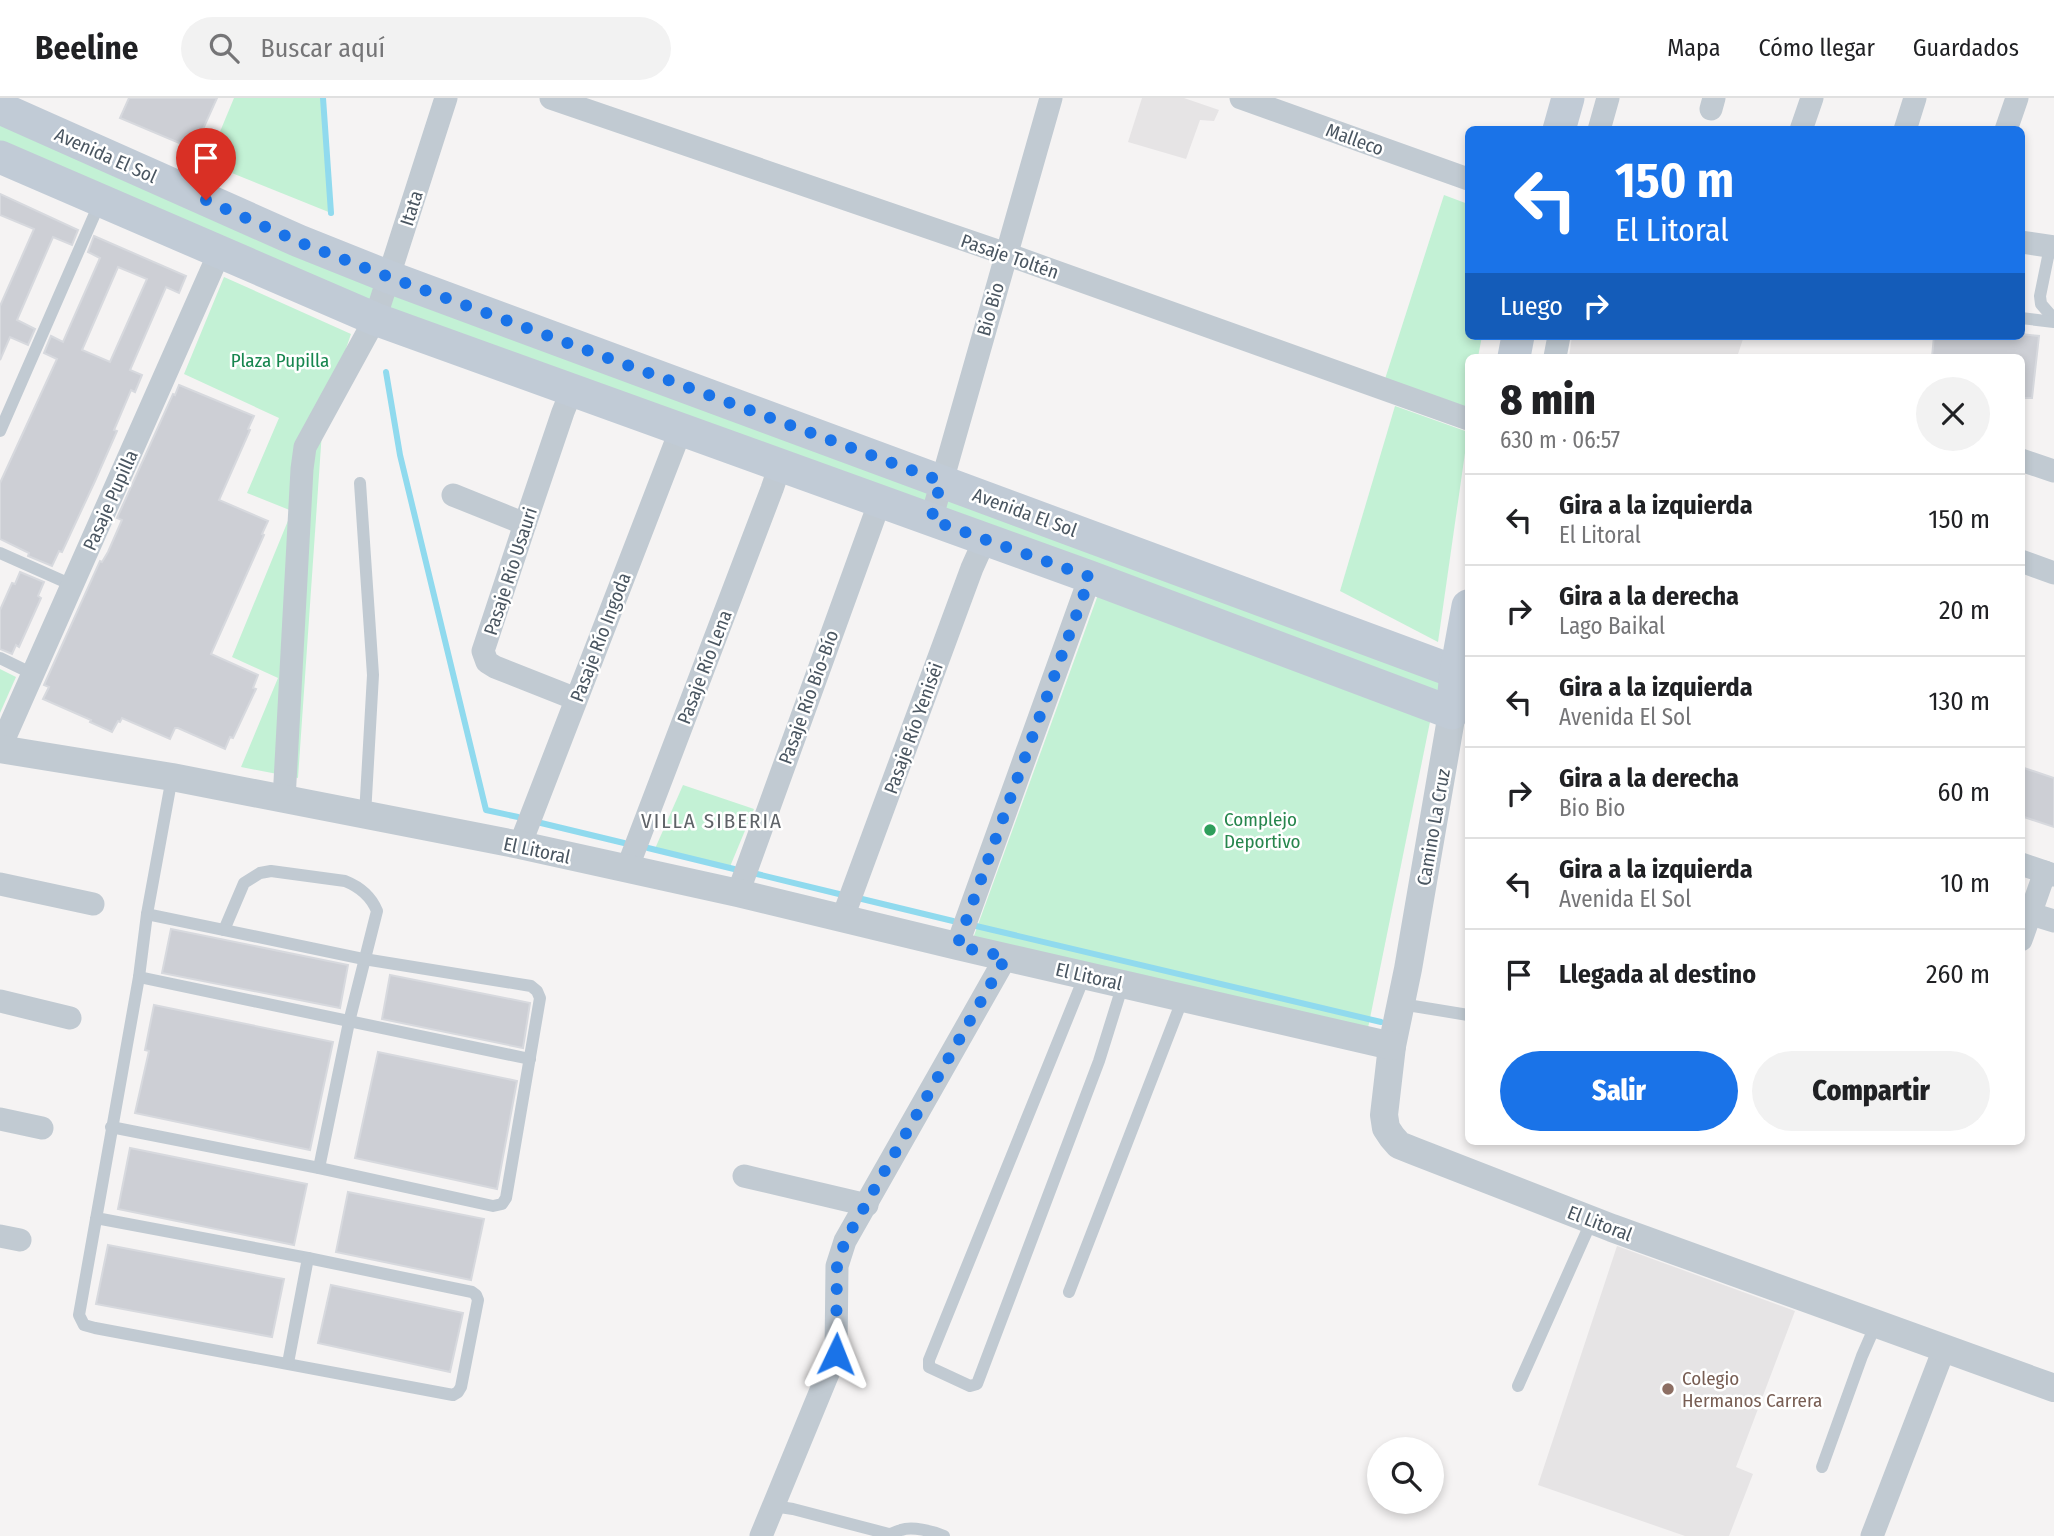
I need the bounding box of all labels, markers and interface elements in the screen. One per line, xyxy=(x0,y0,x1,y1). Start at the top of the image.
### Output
search box xyxy=(181,17,671,80)
text: Beeline xyxy=(35,28,139,68)
icon: search xyxy=(205,29,243,67)
text: Buscar aquí xyxy=(261,33,385,64)
text: Mapa xyxy=(1667,34,1720,62)
text: Cómo llegar xyxy=(1758,34,1875,62)
text: Guardados xyxy=(1913,34,2019,62)
street label: Malleco xyxy=(1323,118,1387,160)
street label: Avenida El Sol xyxy=(51,123,160,188)
pin xyxy=(176,128,236,200)
icon: arrive xyxy=(187,139,225,177)
text: 150 m xyxy=(1615,151,1734,210)
icon: left xyxy=(1500,154,1591,245)
street label: Itata xyxy=(395,188,428,229)
text: El Litoral xyxy=(1615,211,1729,249)
street label: Pasaje Toltén xyxy=(958,229,1062,284)
street label: Bio Bio xyxy=(972,280,1009,339)
icon: right xyxy=(1577,287,1615,325)
text: Luego xyxy=(1500,291,1563,322)
park label: Plaza Pupilla xyxy=(231,349,329,372)
text: 8 min xyxy=(1500,375,1596,425)
button: close xyxy=(1916,377,1990,451)
text: 630 m · 06:57 xyxy=(1500,426,1620,454)
street label: Pasaje Pupilla xyxy=(78,446,143,554)
street label: Avenida El Sol xyxy=(970,483,1080,542)
text: Gira a la izquierda xyxy=(1559,490,1753,521)
icon: left xyxy=(1500,501,1538,539)
street label: Pasaje Río Usauri xyxy=(479,504,542,638)
text: 150 m xyxy=(1928,504,1990,535)
text: El Litoral xyxy=(1559,521,1641,549)
street label: Pasaje Río Ingoda xyxy=(565,569,636,705)
text: Gira a la derecha xyxy=(1559,581,1739,612)
icon: right xyxy=(1500,592,1538,630)
text: 20 m xyxy=(1939,595,1990,626)
street label: Pasaje Río Lena xyxy=(672,607,737,727)
text: Lago Baikal xyxy=(1559,612,1665,640)
street label: Pasaje Río Bío-Bío xyxy=(774,627,843,767)
street label: Pasaje Río Yeniséi xyxy=(879,659,948,797)
text: Gira a la izquierda xyxy=(1559,672,1753,703)
icon: left xyxy=(1500,683,1538,721)
text: 130 m xyxy=(1928,686,1990,717)
text: Avenida El Sol xyxy=(1559,703,1691,731)
text: Gira a la derecha xyxy=(1559,763,1739,794)
street label: Camino La Cruz xyxy=(1412,766,1455,887)
icon: right xyxy=(1500,774,1538,812)
text: 60 m xyxy=(1937,777,1990,808)
text: Bio Bio xyxy=(1559,794,1625,822)
district label: VILLA SIBERIA xyxy=(641,808,783,834)
place label: Complejo Deportivo xyxy=(1224,808,1301,853)
marker: Complejo Deportivo xyxy=(1202,822,1218,838)
street label: El Litoral xyxy=(501,832,572,869)
text: Gira a la izquierda xyxy=(1559,854,1753,885)
icon: left xyxy=(1500,865,1538,903)
text: 10 m xyxy=(1940,868,1990,899)
text: Avenida El Sol xyxy=(1559,885,1691,913)
icon: arrive xyxy=(1500,956,1538,994)
street label: El Litoral xyxy=(1053,958,1124,995)
text: Llegada al destino xyxy=(1559,959,1756,990)
text: 260 m xyxy=(1926,959,1990,990)
button: Salir xyxy=(1500,1051,1738,1131)
button: Compartir xyxy=(1752,1051,1990,1131)
street label: El Litoral xyxy=(1564,1201,1635,1246)
position arrow xyxy=(799,1317,873,1391)
place label: Colegio Hermanos Carrera xyxy=(1682,1367,1822,1412)
marker: Colegio Hermanos Carrera xyxy=(1660,1381,1676,1397)
map controls xyxy=(1367,1437,1444,1514)
button: search xyxy=(1367,1437,1444,1514)

